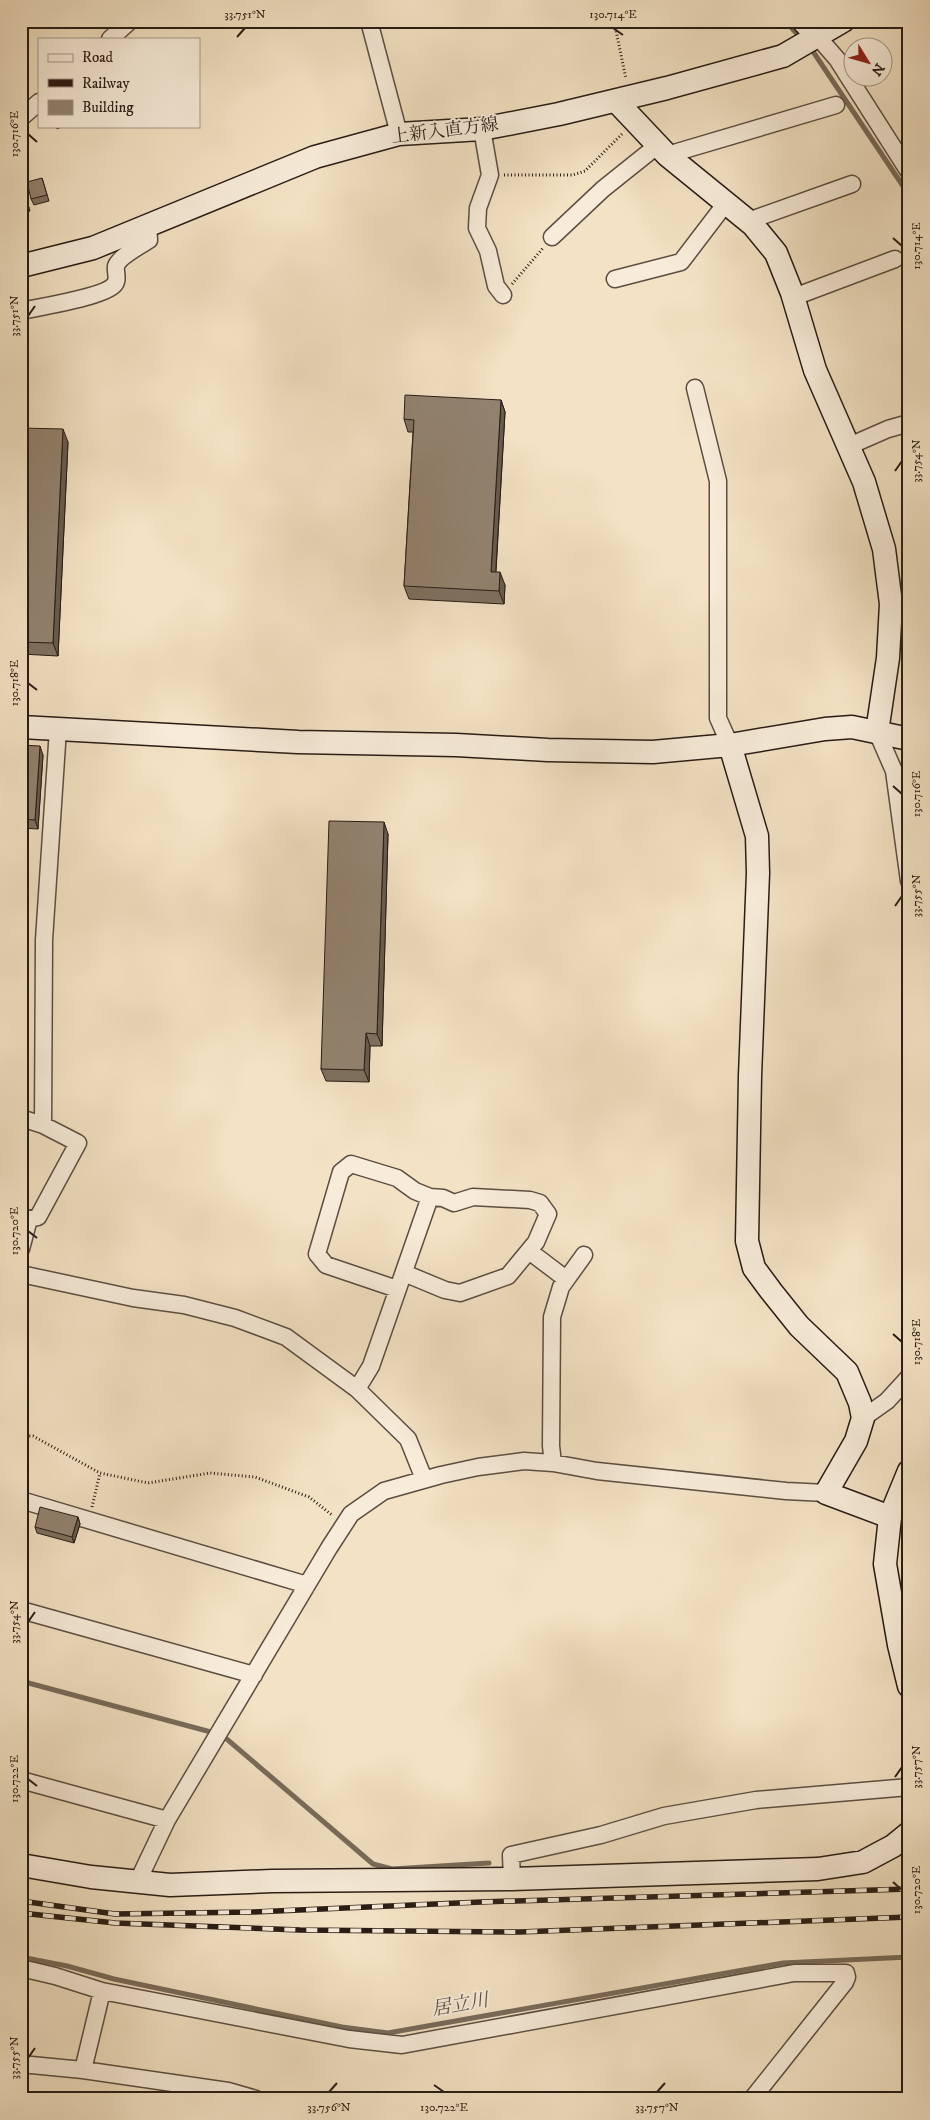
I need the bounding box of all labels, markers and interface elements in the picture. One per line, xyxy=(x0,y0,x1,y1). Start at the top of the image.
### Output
text: 33.751°N xyxy=(224,7,266,22)
text: 130.714°E xyxy=(589,7,637,22)
legend xyxy=(38,38,200,128)
north arrow xyxy=(842,38,892,88)
text: Road xyxy=(82,48,114,67)
text: N xyxy=(867,59,888,80)
text: Railway xyxy=(82,74,130,93)
text: Building xyxy=(82,98,134,117)
text: 130.716°E xyxy=(7,110,22,157)
street label: 上新入直方線 xyxy=(390,114,500,148)
text: 130.714°E xyxy=(909,222,924,270)
text: 33.751°N xyxy=(7,295,22,337)
text: 33.754°N xyxy=(909,439,924,483)
text: 130.718°E xyxy=(7,659,22,706)
text: 130.716°E xyxy=(909,770,924,817)
text: 33.755°N xyxy=(909,874,924,917)
text: 130.720°E xyxy=(7,1206,22,1255)
text: 130.718°E xyxy=(909,1318,924,1365)
text: 33.754°N xyxy=(7,1600,22,1644)
text: 33.757°N xyxy=(909,1745,924,1789)
text: 130.722°E xyxy=(7,1755,22,1803)
text: 130.720°E xyxy=(909,1865,924,1914)
water label: 居立川 xyxy=(430,1988,492,2021)
text: 33.755°N xyxy=(7,2036,22,2079)
text: 33.756°N xyxy=(307,2100,351,2115)
text: 130.722°E xyxy=(420,2100,468,2115)
text: 33.757°N xyxy=(635,2100,679,2115)

